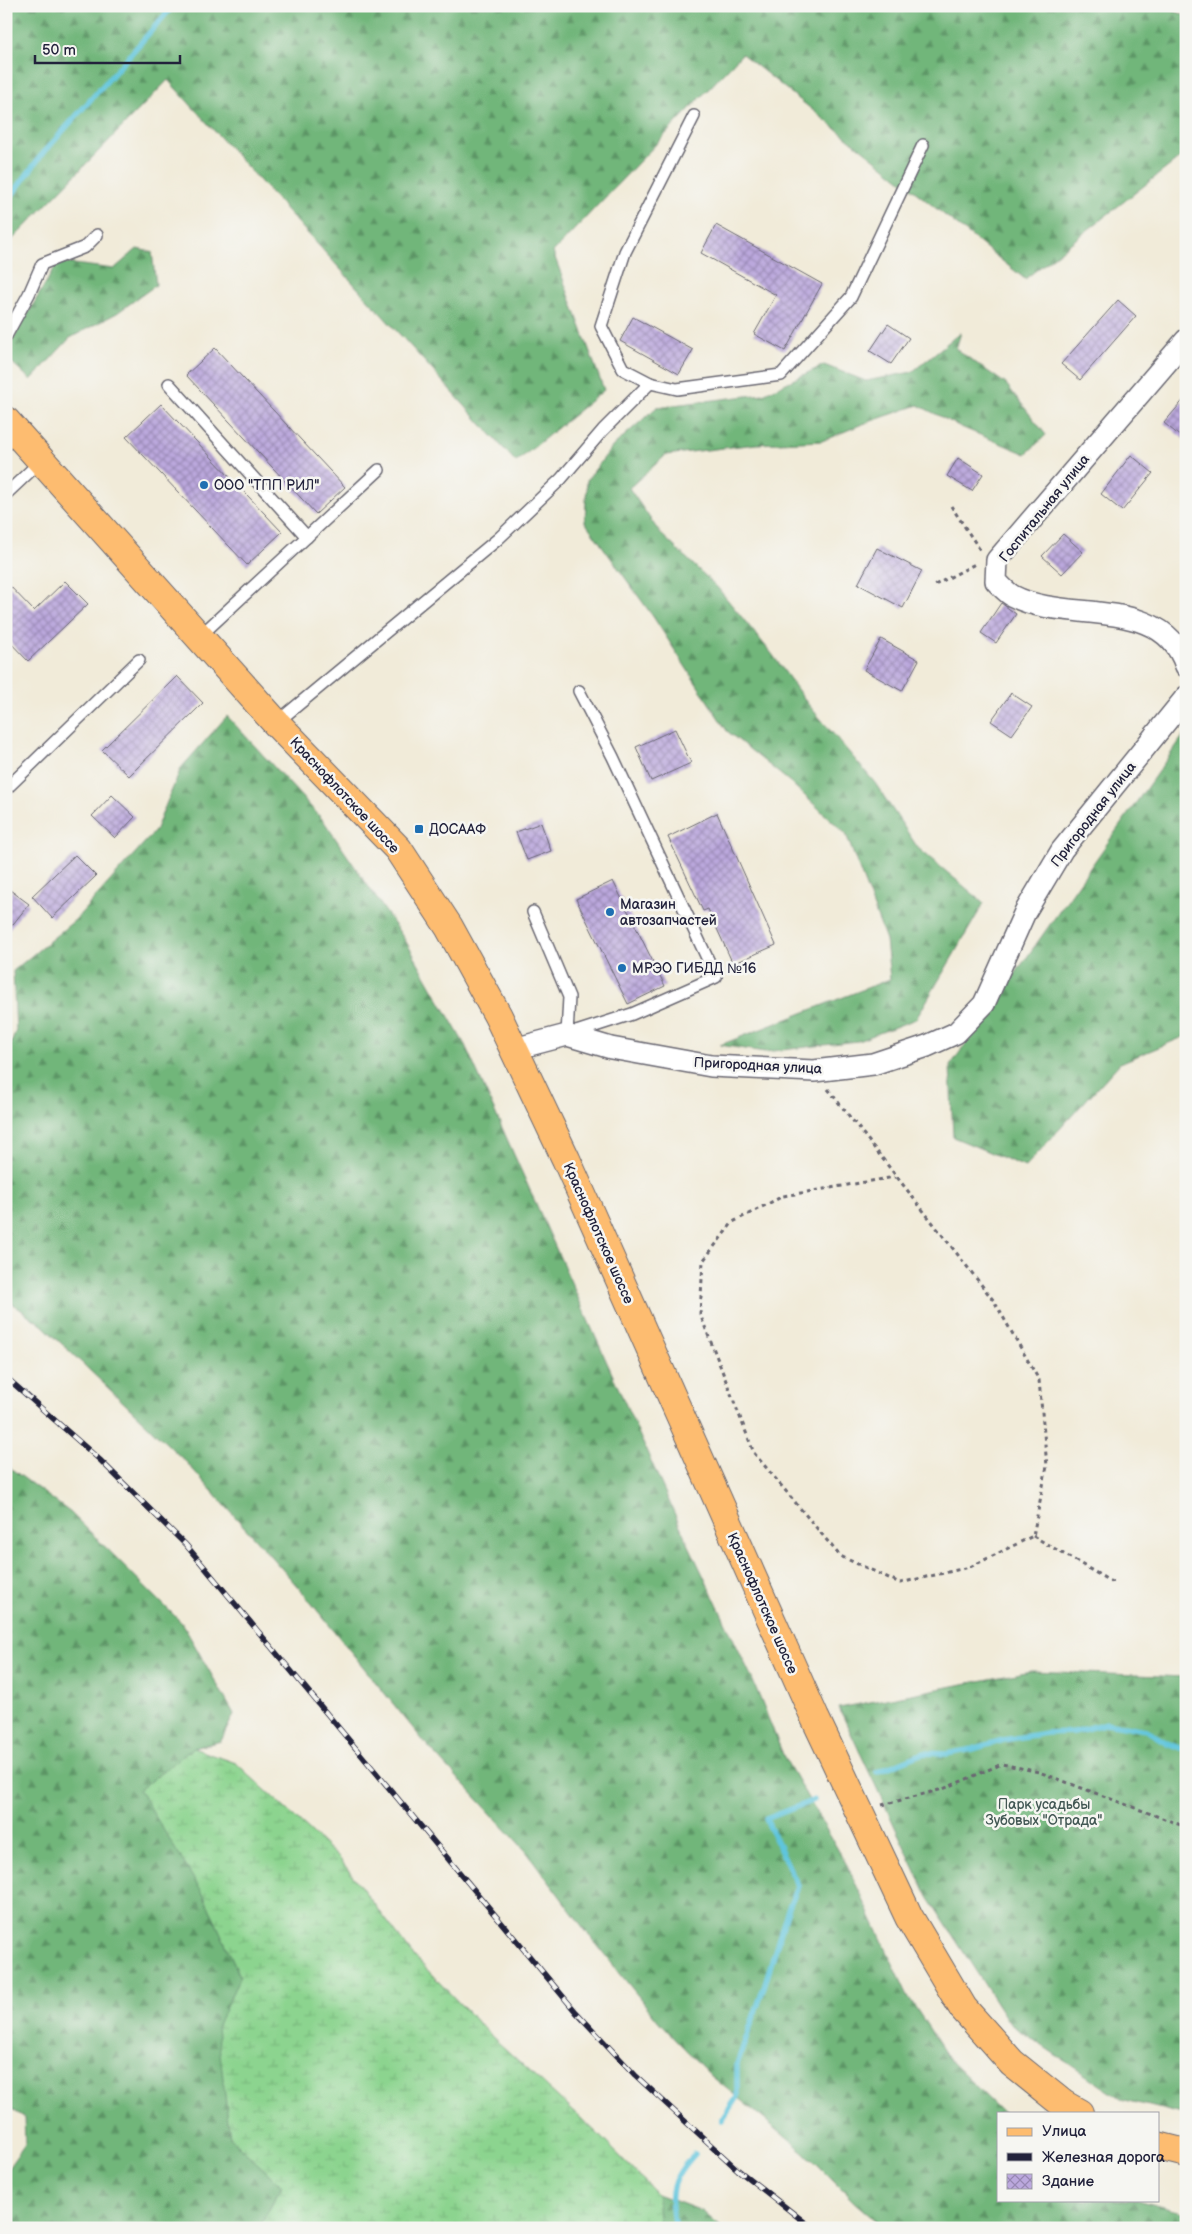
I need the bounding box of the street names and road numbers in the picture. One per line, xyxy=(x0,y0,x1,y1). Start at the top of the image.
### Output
street label: Госпитальная улица xyxy=(996,450,1094,566)
street label: Краснофлотское шоссе xyxy=(286,734,403,857)
street label: Пригородная улица xyxy=(1047,758,1140,870)
street label: Пригородная улица xyxy=(693,1054,823,1077)
street label: Краснофлотское шоссе xyxy=(560,1160,637,1307)
street label: Краснофлотское шоссе xyxy=(724,1530,801,1677)

